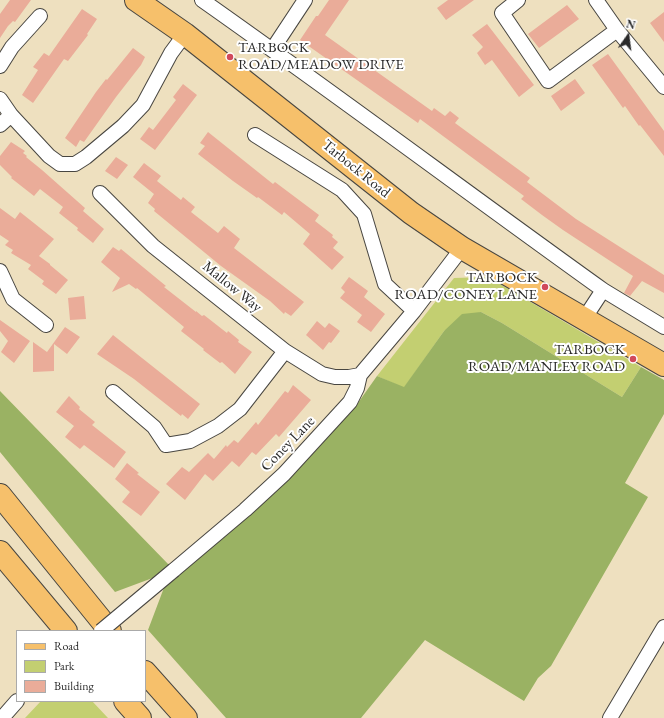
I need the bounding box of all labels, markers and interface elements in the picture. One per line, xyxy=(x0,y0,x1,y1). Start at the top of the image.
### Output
north arrow xyxy=(608,16,648,56)
text: N xyxy=(625,16,637,32)
place label: TARBOCK ROAD/MEADOW DRIVE xyxy=(238,39,404,74)
marker: TARBOCK ROAD/MEADOW DRIVE xyxy=(225,52,235,62)
street label: Tarbock Road xyxy=(318,136,394,202)
street label: Mallow Way xyxy=(199,258,265,316)
place label: TARBOCK ROAD/CONEY LANE xyxy=(395,269,537,304)
marker: TARBOCK ROAD/CONEY LANE xyxy=(540,282,550,292)
place label: TARBOCK ROAD/MANLEY ROAD xyxy=(468,341,625,376)
marker: TARBOCK ROAD/MANLEY ROAD xyxy=(628,354,638,364)
street label: Coney Lane xyxy=(257,413,319,475)
legend xyxy=(16,630,146,702)
text: Road xyxy=(54,638,79,654)
text: Park xyxy=(54,658,74,674)
text: Building xyxy=(54,678,94,694)

